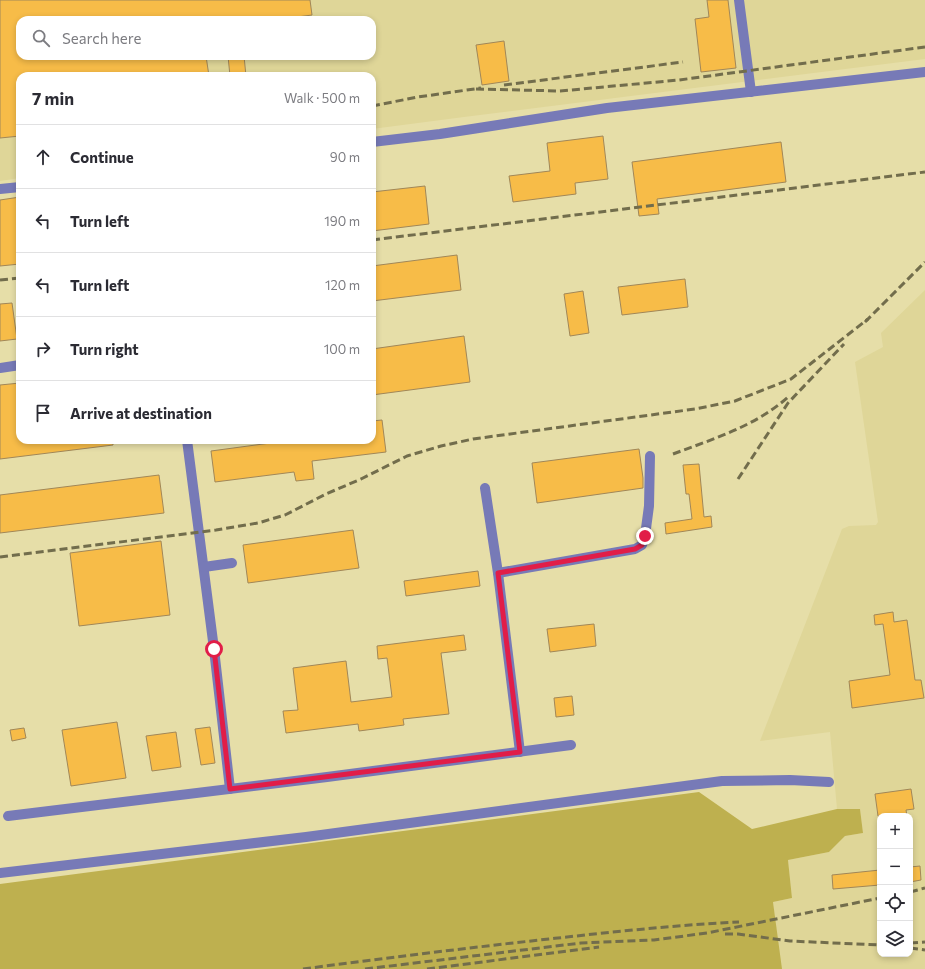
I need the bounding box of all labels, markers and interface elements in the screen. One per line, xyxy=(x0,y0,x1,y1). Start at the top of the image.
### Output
search box xyxy=(16,16,376,60)
icon: search xyxy=(30,27,52,49)
text: Search here xyxy=(62,29,141,47)
text: 7 min xyxy=(32,88,74,109)
text: Walk · 500 m xyxy=(284,90,360,106)
icon: ahead xyxy=(32,146,54,168)
text: Continue xyxy=(70,148,134,166)
text: 90 m xyxy=(330,149,360,165)
icon: left xyxy=(32,210,54,232)
text: Turn left xyxy=(70,212,129,230)
text: 190 m xyxy=(324,213,360,229)
icon: left xyxy=(32,274,54,296)
text: Turn left xyxy=(70,276,129,294)
text: 120 m xyxy=(325,277,360,293)
icon: right xyxy=(32,338,54,360)
text: Turn right xyxy=(70,340,139,358)
text: 100 m xyxy=(324,341,360,357)
icon: arrive xyxy=(32,402,54,424)
text: Arrive at destination xyxy=(70,404,212,422)
route end xyxy=(636,527,654,545)
route start xyxy=(205,640,223,658)
map controls xyxy=(877,813,913,957)
button: + xyxy=(877,813,913,849)
button: − xyxy=(877,849,913,885)
button: locate xyxy=(877,885,913,921)
button: layers xyxy=(877,921,913,957)

